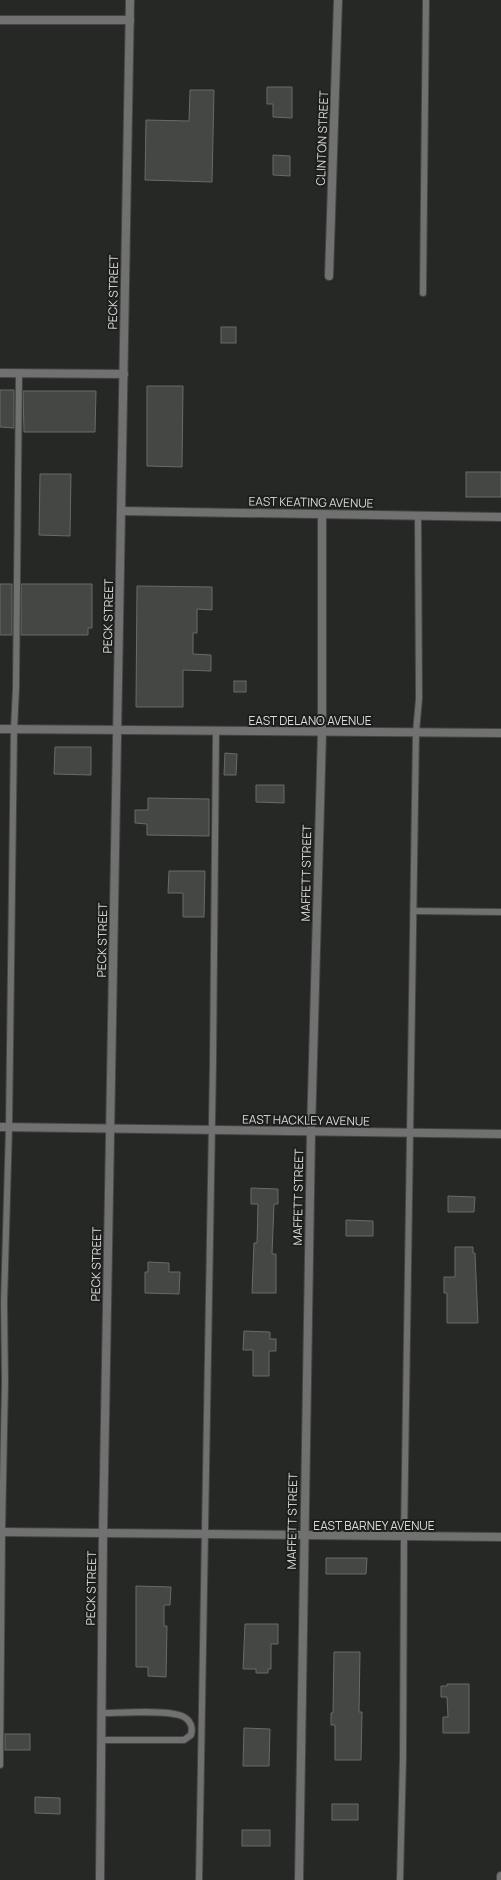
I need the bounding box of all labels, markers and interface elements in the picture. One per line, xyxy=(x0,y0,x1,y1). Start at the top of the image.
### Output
street label: CLINTON STREET xyxy=(312,89,332,186)
street label: PECK STREET xyxy=(104,254,122,329)
street label: EAST KEATING AVENUE xyxy=(248,492,374,512)
street label: PECK STREET xyxy=(99,578,117,653)
street label: EAST DELANO AVENUE xyxy=(248,712,372,729)
street label: MAFFETT STREET xyxy=(297,824,315,921)
street label: PECK STREET xyxy=(93,902,111,977)
street label: EAST HACKLEY AVENUE xyxy=(242,1110,370,1130)
street label: MAFFETT STREET xyxy=(289,1148,307,1245)
street label: PECK STREET xyxy=(87,1226,105,1301)
street label: MAFFETT STREET xyxy=(283,1472,301,1569)
street label: EAST BARNEY AVENUE xyxy=(313,1517,435,1534)
street label: PECK STREET xyxy=(82,1550,100,1625)

